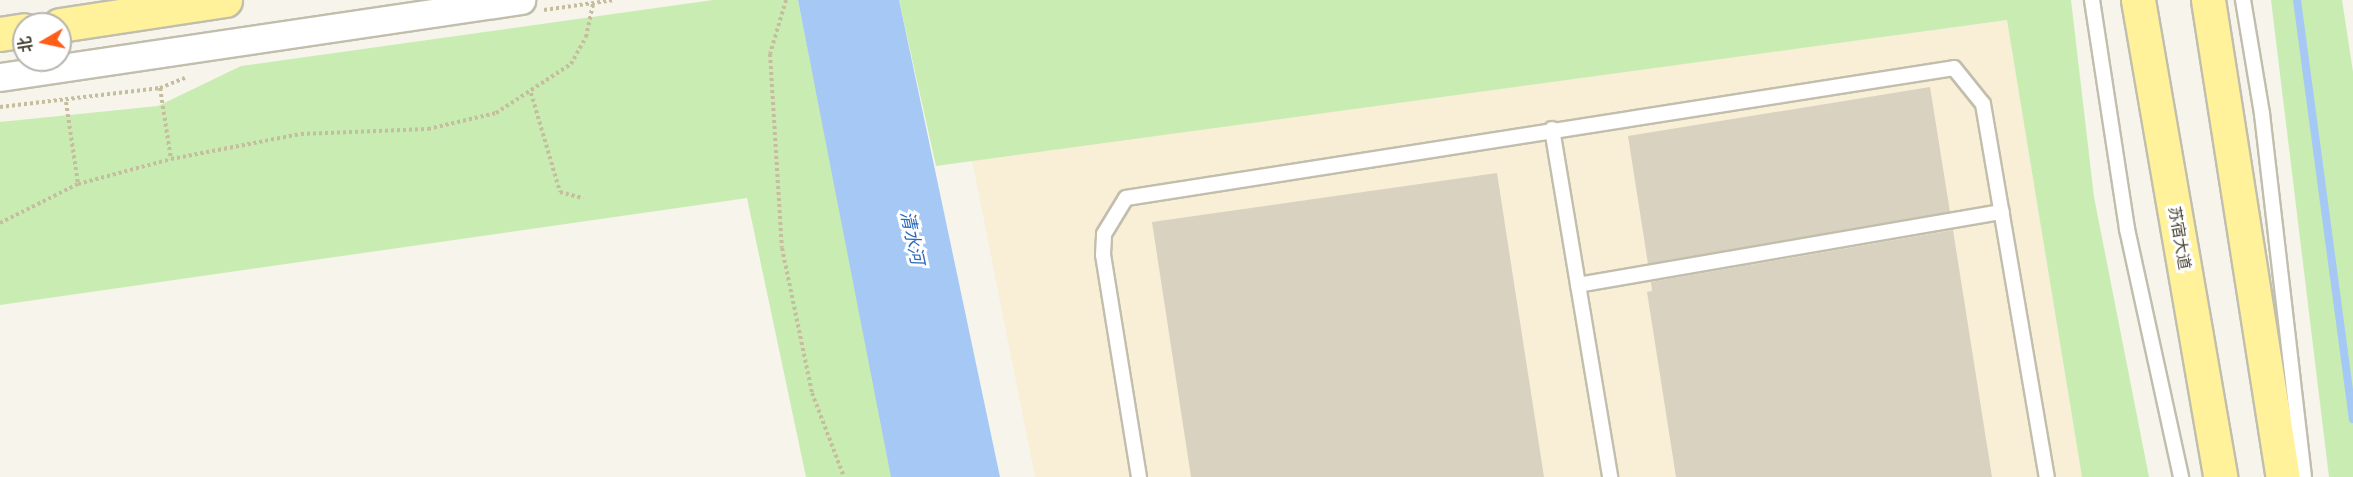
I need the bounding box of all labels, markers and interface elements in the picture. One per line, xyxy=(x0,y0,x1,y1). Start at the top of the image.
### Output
north arrow xyxy=(12,12,72,72)
text: 北 xyxy=(17,35,35,54)
street label: 苏宿大道 xyxy=(2164,205,2194,271)
water label: 清水河 xyxy=(895,209,927,267)

